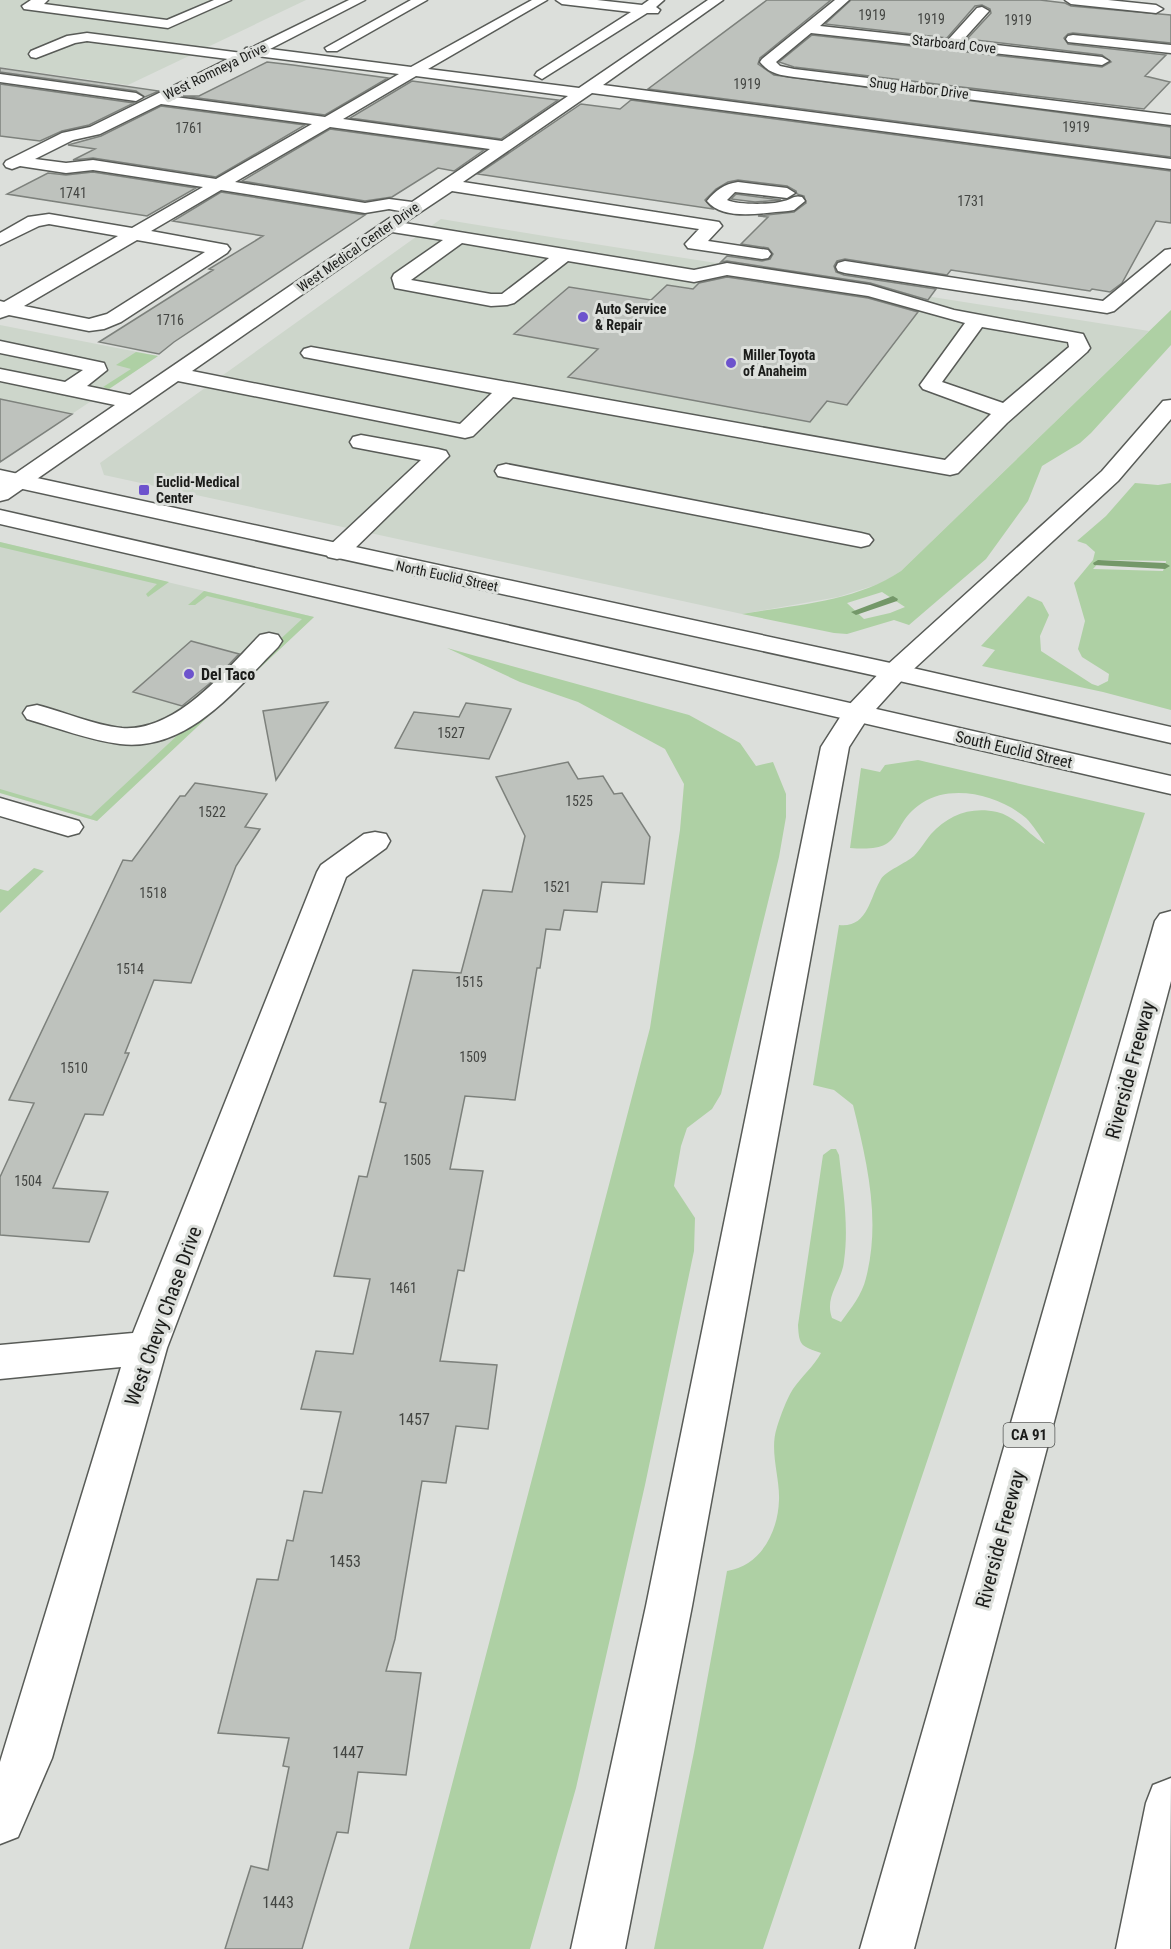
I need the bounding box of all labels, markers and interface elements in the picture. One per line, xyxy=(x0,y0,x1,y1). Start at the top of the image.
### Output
house number: 1919 xyxy=(858,7,886,23)
house number: 1919 xyxy=(917,11,945,27)
house number: 1919 xyxy=(1004,12,1032,28)
street label: Starboard Cove xyxy=(911,32,997,56)
street label: West Romneya Drive xyxy=(161,39,269,103)
street label: Snug Harbor Drive xyxy=(868,74,970,102)
house number: 1919 xyxy=(733,76,761,92)
house number: 1919 xyxy=(1062,119,1090,135)
house number: 1761 xyxy=(175,120,203,136)
house number: 1741 xyxy=(59,185,87,201)
house number: 1731 xyxy=(957,193,985,209)
street label: West Medical Center Drive xyxy=(294,199,422,295)
place label: Auto Service & Repair xyxy=(595,301,667,333)
marker: Auto Service & Repair xyxy=(576,310,590,324)
house number: 1716 xyxy=(156,312,184,328)
place label: Miller Toyota of Anaheim xyxy=(743,347,816,379)
marker: Miller Toyota of Anaheim xyxy=(724,356,738,370)
place label: Euclid-Medical Center xyxy=(156,474,239,506)
marker: Euclid-Medical Center xyxy=(137,483,151,497)
street label: North Euclid Street xyxy=(395,557,499,595)
place label: Del Taco xyxy=(201,665,255,684)
marker: Del Taco xyxy=(182,667,196,681)
house number: 1527 xyxy=(437,725,465,741)
street label: South Euclid Street xyxy=(953,727,1075,772)
house number: 1525 xyxy=(565,793,593,809)
house number: 1522 xyxy=(198,804,226,820)
house number: 1521 xyxy=(543,879,571,895)
house number: 1518 xyxy=(139,885,167,901)
house number: 1514 xyxy=(116,961,144,977)
house number: 1515 xyxy=(455,974,483,990)
street label: Riverside Freeway xyxy=(1100,999,1160,1141)
house number: 1509 xyxy=(459,1049,487,1065)
house number: 1510 xyxy=(60,1060,88,1076)
house number: 1505 xyxy=(403,1152,431,1168)
house number: 1504 xyxy=(14,1173,42,1189)
street label: West Chevy Chase Drive xyxy=(119,1223,207,1409)
house number: 1461 xyxy=(389,1280,417,1296)
house number: 1457 xyxy=(398,1410,430,1429)
road number: CA 91 xyxy=(1004,1423,1054,1447)
street label: Riverside Freeway xyxy=(970,1468,1030,1610)
house number: 1453 xyxy=(329,1552,361,1571)
house number: 1447 xyxy=(332,1743,364,1762)
house number: 1443 xyxy=(262,1893,294,1912)

